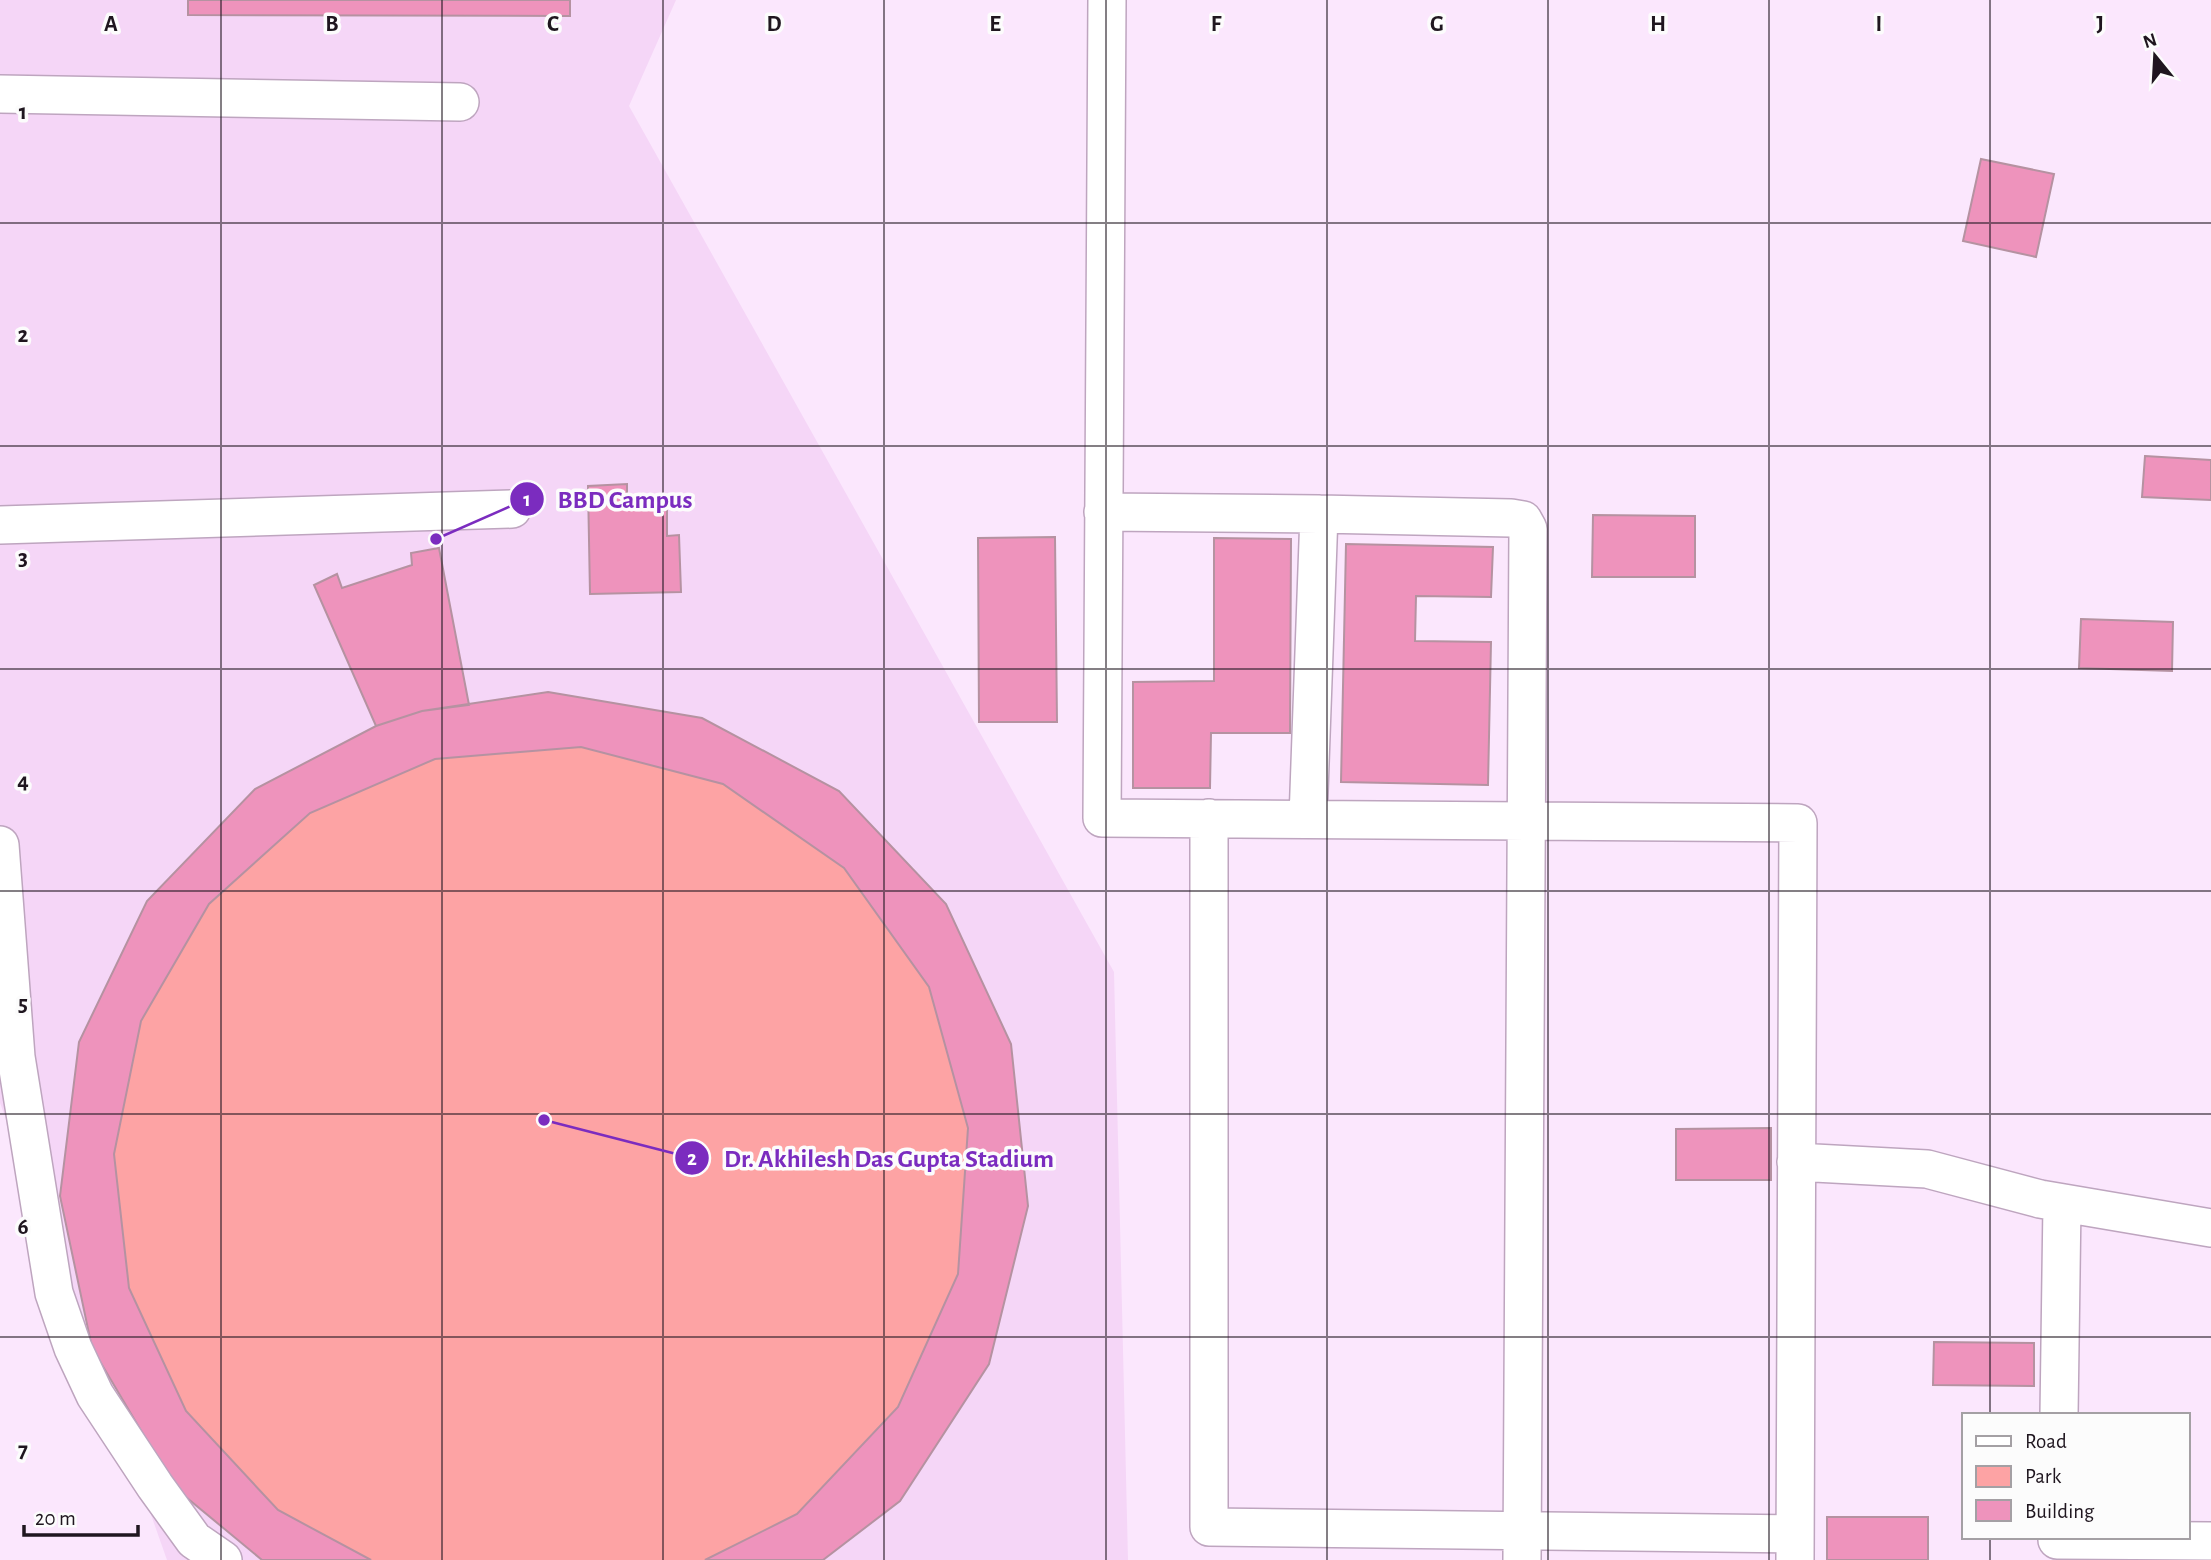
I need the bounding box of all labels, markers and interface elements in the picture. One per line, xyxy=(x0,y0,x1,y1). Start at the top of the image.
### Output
text: A xyxy=(104,13,118,36)
text: B xyxy=(325,13,339,36)
text: C xyxy=(547,13,559,36)
text: D xyxy=(766,13,782,36)
text: E xyxy=(989,13,1001,36)
text: F xyxy=(1211,13,1222,36)
text: G xyxy=(1430,13,1444,36)
text: H xyxy=(1650,13,1666,36)
text: I xyxy=(1876,13,1882,36)
text: J xyxy=(2096,13,2104,36)
north arrow xyxy=(2120,21,2190,91)
text: N xyxy=(2141,30,2159,52)
text: 1 xyxy=(19,101,27,124)
text: 2 xyxy=(18,324,29,347)
callout: BBD Campus xyxy=(509,476,707,523)
text: BBD Campus xyxy=(558,487,692,513)
text: 1 xyxy=(523,489,531,510)
text: 3 xyxy=(18,547,28,570)
text: 4 xyxy=(17,770,29,793)
text: 5 xyxy=(18,993,28,1016)
callout: Dr. Akhilesh Das Gupta Stadium xyxy=(675,1135,1068,1182)
text: Dr. Akhilesh Das Gupta Stadium xyxy=(724,1146,1054,1172)
text: 2 xyxy=(687,1148,697,1169)
text: 6 xyxy=(17,1216,29,1239)
legend xyxy=(1962,1413,2190,1539)
text: Road xyxy=(2025,1431,2067,1452)
text: 7 xyxy=(18,1439,28,1462)
text: Park xyxy=(2025,1466,2062,1487)
scale bar xyxy=(24,1494,138,1538)
text: Building xyxy=(2025,1501,2095,1522)
text: 20 m xyxy=(35,1508,76,1529)

